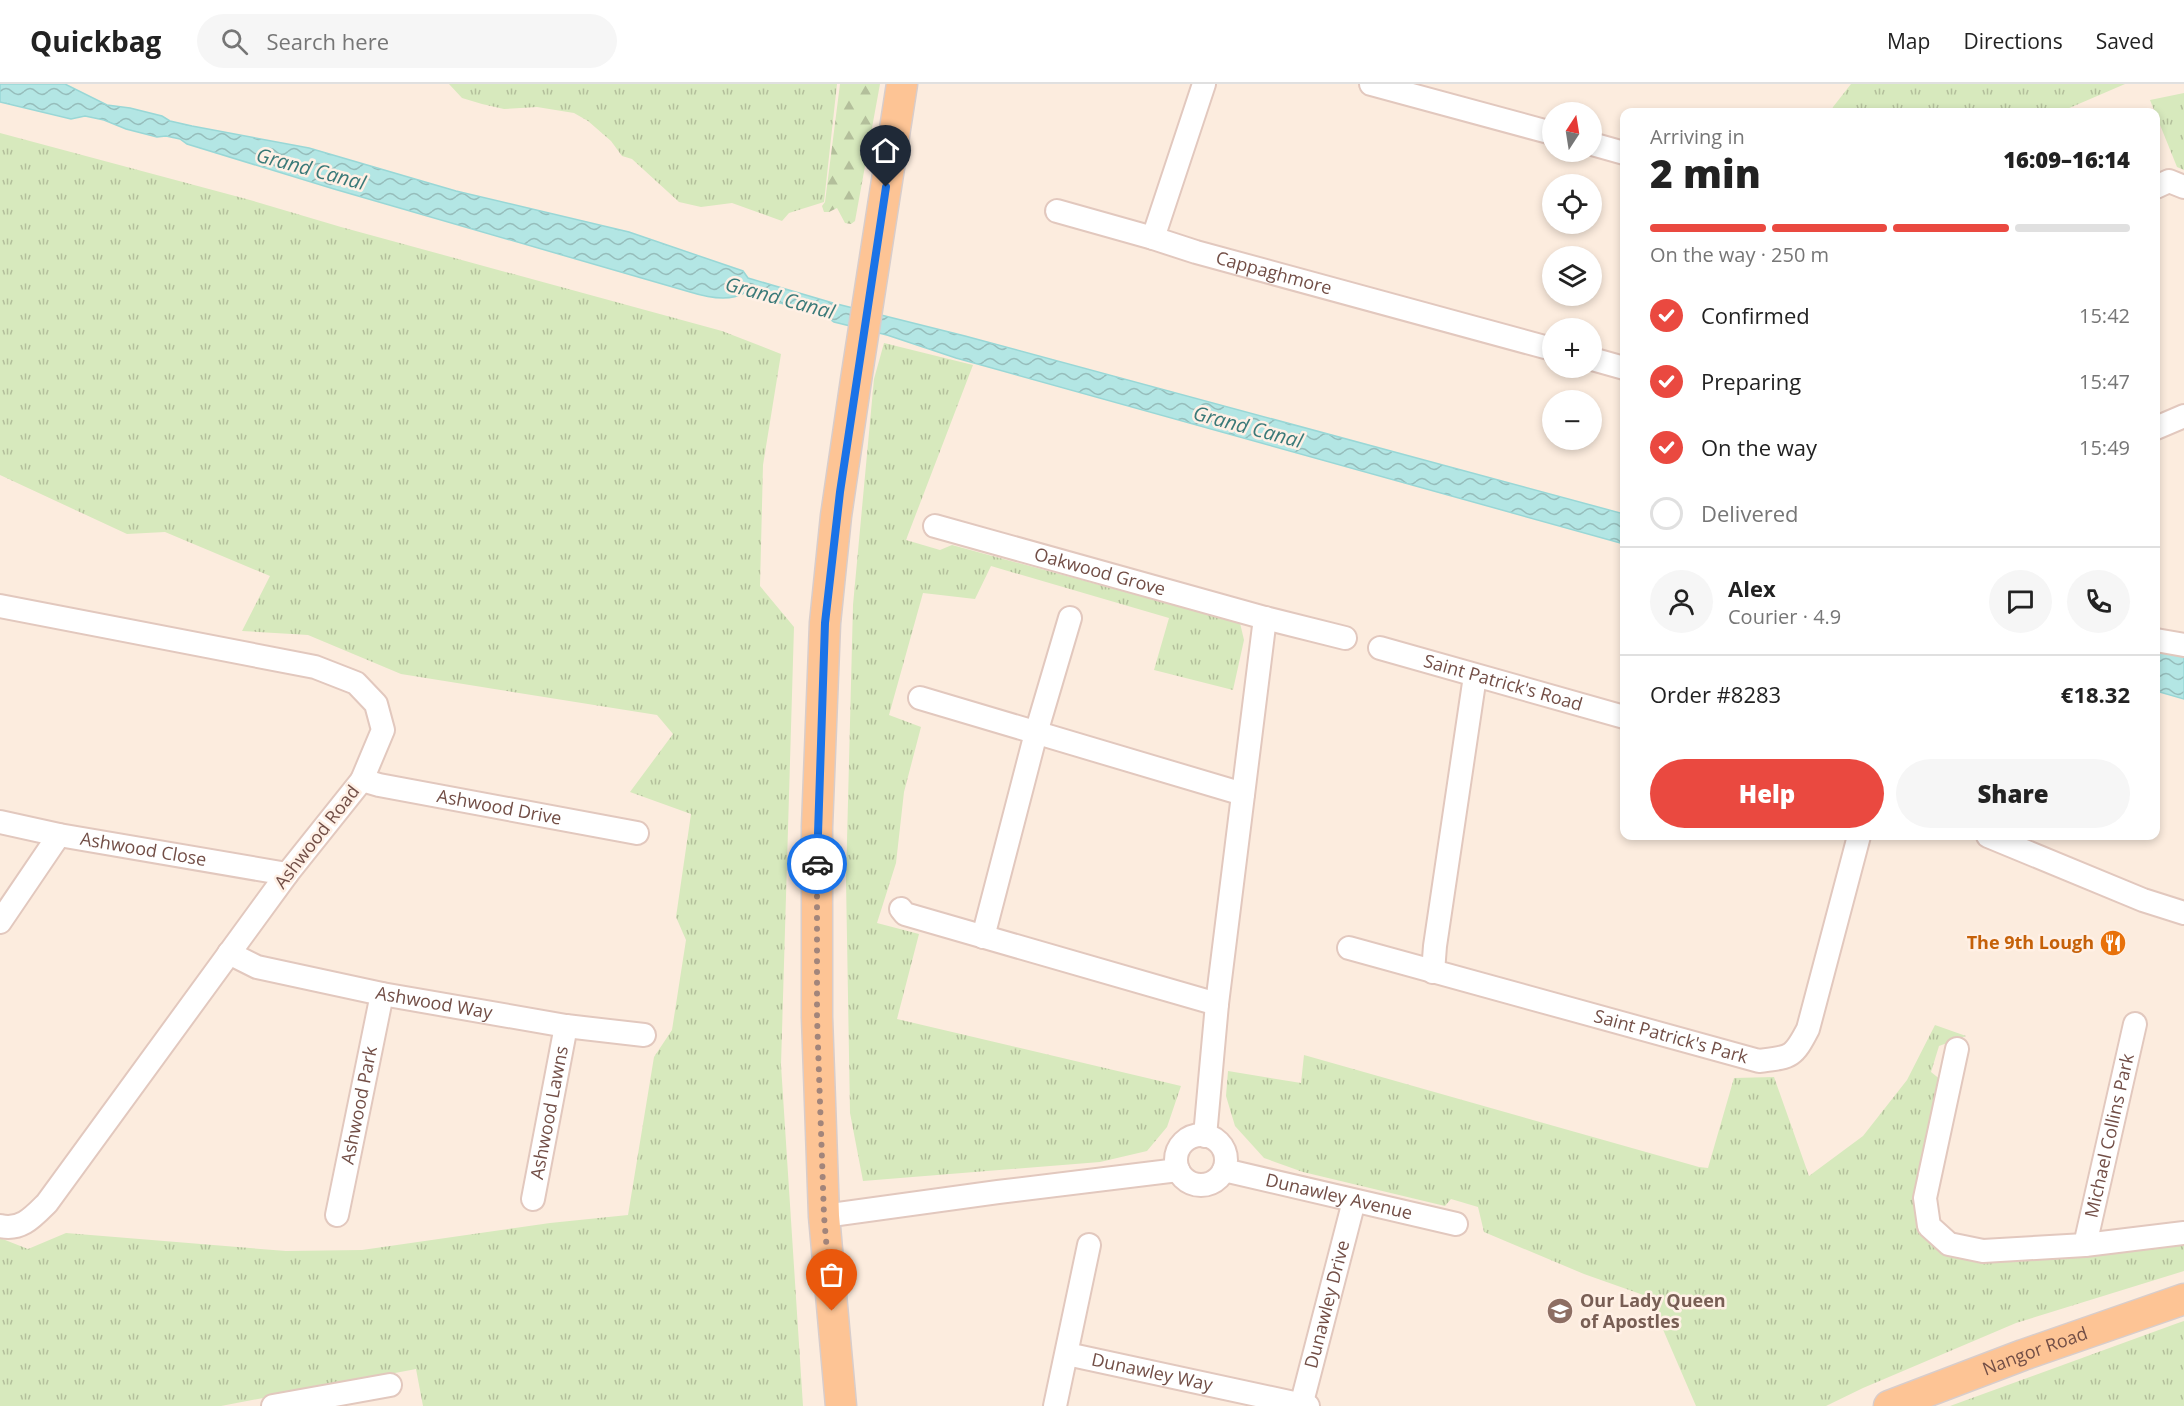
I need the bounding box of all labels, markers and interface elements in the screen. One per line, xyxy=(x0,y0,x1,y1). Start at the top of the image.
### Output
search box xyxy=(197,14,617,68)
text: Quickbag xyxy=(30,22,161,60)
icon: search xyxy=(218,25,251,58)
text: Search here xyxy=(266,26,389,56)
text: Map xyxy=(1887,27,1930,55)
text: Directions xyxy=(1963,27,2063,55)
text: Saved xyxy=(2096,27,2154,55)
north arrow xyxy=(1542,102,1602,162)
map controls xyxy=(1542,102,1602,450)
text: Arriving in xyxy=(1650,123,1745,150)
pin xyxy=(860,125,911,187)
icon: home xyxy=(869,134,902,167)
water label: Grand Canal xyxy=(254,141,370,196)
text: 16:09–16:14 xyxy=(2003,144,2130,174)
text: 2 min xyxy=(1650,146,1761,199)
button: locate xyxy=(1542,174,1602,234)
text: On the way · 250 m xyxy=(1650,241,1829,268)
street label: Cappaghmore xyxy=(1213,245,1335,299)
button: layers xyxy=(1542,246,1602,306)
water label: Grand Canal xyxy=(723,270,839,325)
icon: check xyxy=(1650,299,1683,332)
text: Confirmed xyxy=(1701,300,1810,330)
text: 15:42 xyxy=(2079,302,2130,329)
button: + xyxy=(1542,318,1602,378)
icon: check xyxy=(1650,365,1683,398)
text: Preparing xyxy=(1701,366,1801,396)
text: 15:47 xyxy=(2079,368,2130,395)
button: − xyxy=(1542,390,1602,450)
water label: Grand Canal xyxy=(1191,399,1307,454)
icon: check xyxy=(1650,431,1683,464)
text: On the way xyxy=(1701,432,1817,462)
text: 15:49 xyxy=(2079,434,2130,461)
text: Delivered xyxy=(1701,498,1799,528)
street label: Oakwood Grove xyxy=(1032,541,1168,601)
button: person xyxy=(1650,570,1713,633)
button: chat xyxy=(1989,570,2052,633)
button: phone xyxy=(2067,570,2130,633)
text: Alex xyxy=(1728,573,1776,603)
text: Courier · 4.9 xyxy=(1728,603,1841,630)
street label: Saint Patrick's Road xyxy=(1421,648,1586,716)
text: Order #8283 xyxy=(1650,679,1781,709)
text: €18.32 xyxy=(2061,679,2130,709)
button: Help xyxy=(1650,759,1884,828)
button: Share xyxy=(1896,759,2130,828)
street label: Ashwood Road xyxy=(268,780,364,893)
street label: Ashwood Drive xyxy=(435,783,564,830)
street label: Ashwood Close xyxy=(79,826,209,871)
courier xyxy=(787,834,847,894)
icon: car xyxy=(801,848,834,881)
restaurant icon: The 9th Lough xyxy=(2098,928,2128,958)
place label: The 9th Lough xyxy=(1967,930,2094,954)
street label: Ashwood Way xyxy=(374,980,495,1024)
street label: Saint Patrick's Park xyxy=(1592,1003,1751,1069)
street label: Ashwood Park xyxy=(335,1043,382,1166)
street label: Ashwood Lawns xyxy=(524,1044,573,1181)
street label: Michael Collins Park xyxy=(2079,1051,2139,1220)
street label: Dunawley Avenue xyxy=(1263,1167,1415,1224)
street label: Dunawley Drive xyxy=(1298,1237,1354,1371)
pin xyxy=(806,1249,857,1311)
icon: bag xyxy=(815,1258,848,1291)
place label: Our Lady Queen of Apostles xyxy=(1580,1288,1726,1333)
school or university icon: Our Lady Queen of Apostles xyxy=(1545,1296,1575,1326)
street label: Nangor Road xyxy=(1979,1320,2091,1380)
street label: Dunawley Way xyxy=(1090,1347,1216,1396)

